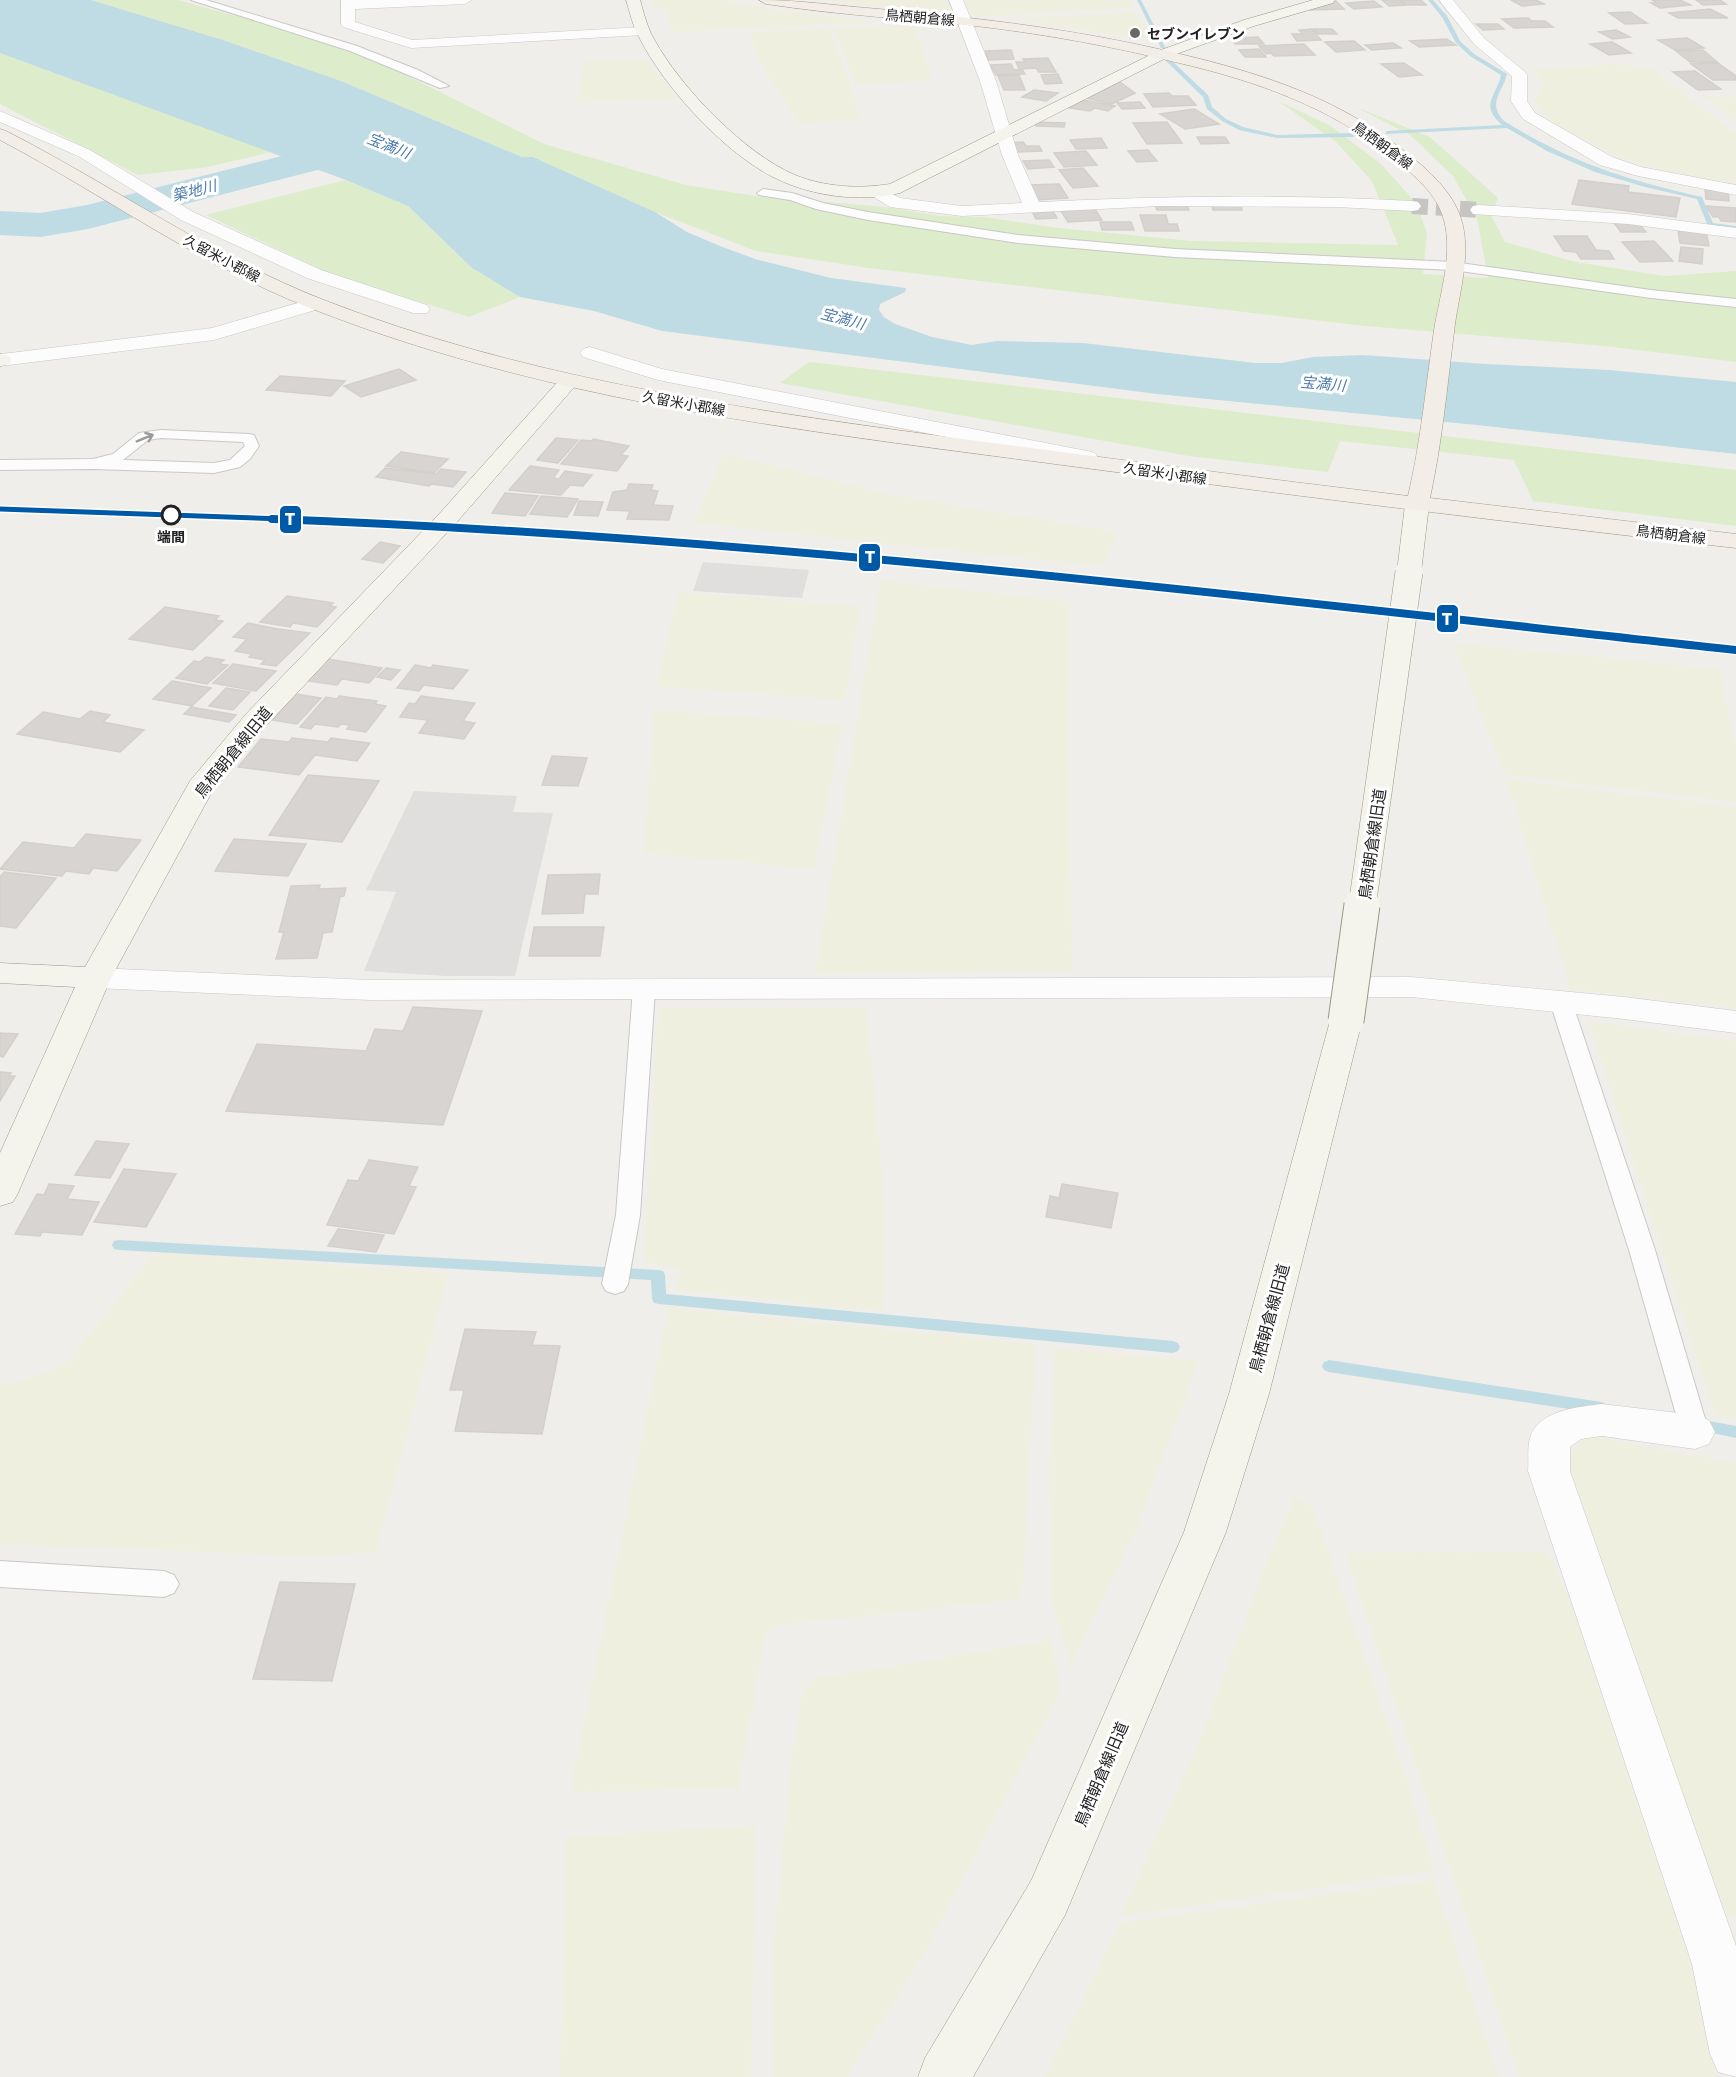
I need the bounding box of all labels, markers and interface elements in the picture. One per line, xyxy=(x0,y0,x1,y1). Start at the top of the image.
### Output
street label: 鳥栖朝倉線 xyxy=(884,5,956,29)
place label: セブンイレブン xyxy=(1147,25,1245,42)
marker: セブンイレブン xyxy=(1128,26,1142,40)
street label: 鳥栖朝倉線 xyxy=(1350,118,1416,172)
water label: 宝満川 xyxy=(365,128,415,163)
water label: 築地川 xyxy=(170,175,220,204)
street label: 久留米小郡線 xyxy=(181,231,263,285)
water label: 宝満川 xyxy=(819,303,869,333)
water label: 宝満川 xyxy=(1300,372,1348,394)
street label: 久留米小郡線 xyxy=(641,387,727,419)
one-way arrow xyxy=(135,432,153,443)
street label: 久留米小郡線 xyxy=(1122,459,1208,487)
marker: 端間 xyxy=(161,505,181,525)
line badge: T xyxy=(279,505,302,534)
text: T xyxy=(285,509,296,529)
street label: 鳥栖朝倉線 xyxy=(1635,521,1707,547)
place label: 端間 xyxy=(157,528,185,545)
line badge: T xyxy=(858,543,881,572)
text: T xyxy=(865,547,876,567)
line badge: T xyxy=(1436,604,1459,633)
text: T xyxy=(1442,609,1453,629)
street label: 鳥栖朝倉線旧道 xyxy=(190,702,276,802)
street label: 鳥栖朝倉線旧道 xyxy=(1354,787,1390,901)
street label: 鳥栖朝倉線旧道 xyxy=(1245,1261,1293,1375)
street label: 鳥栖朝倉線旧道 xyxy=(1070,1719,1132,1829)

